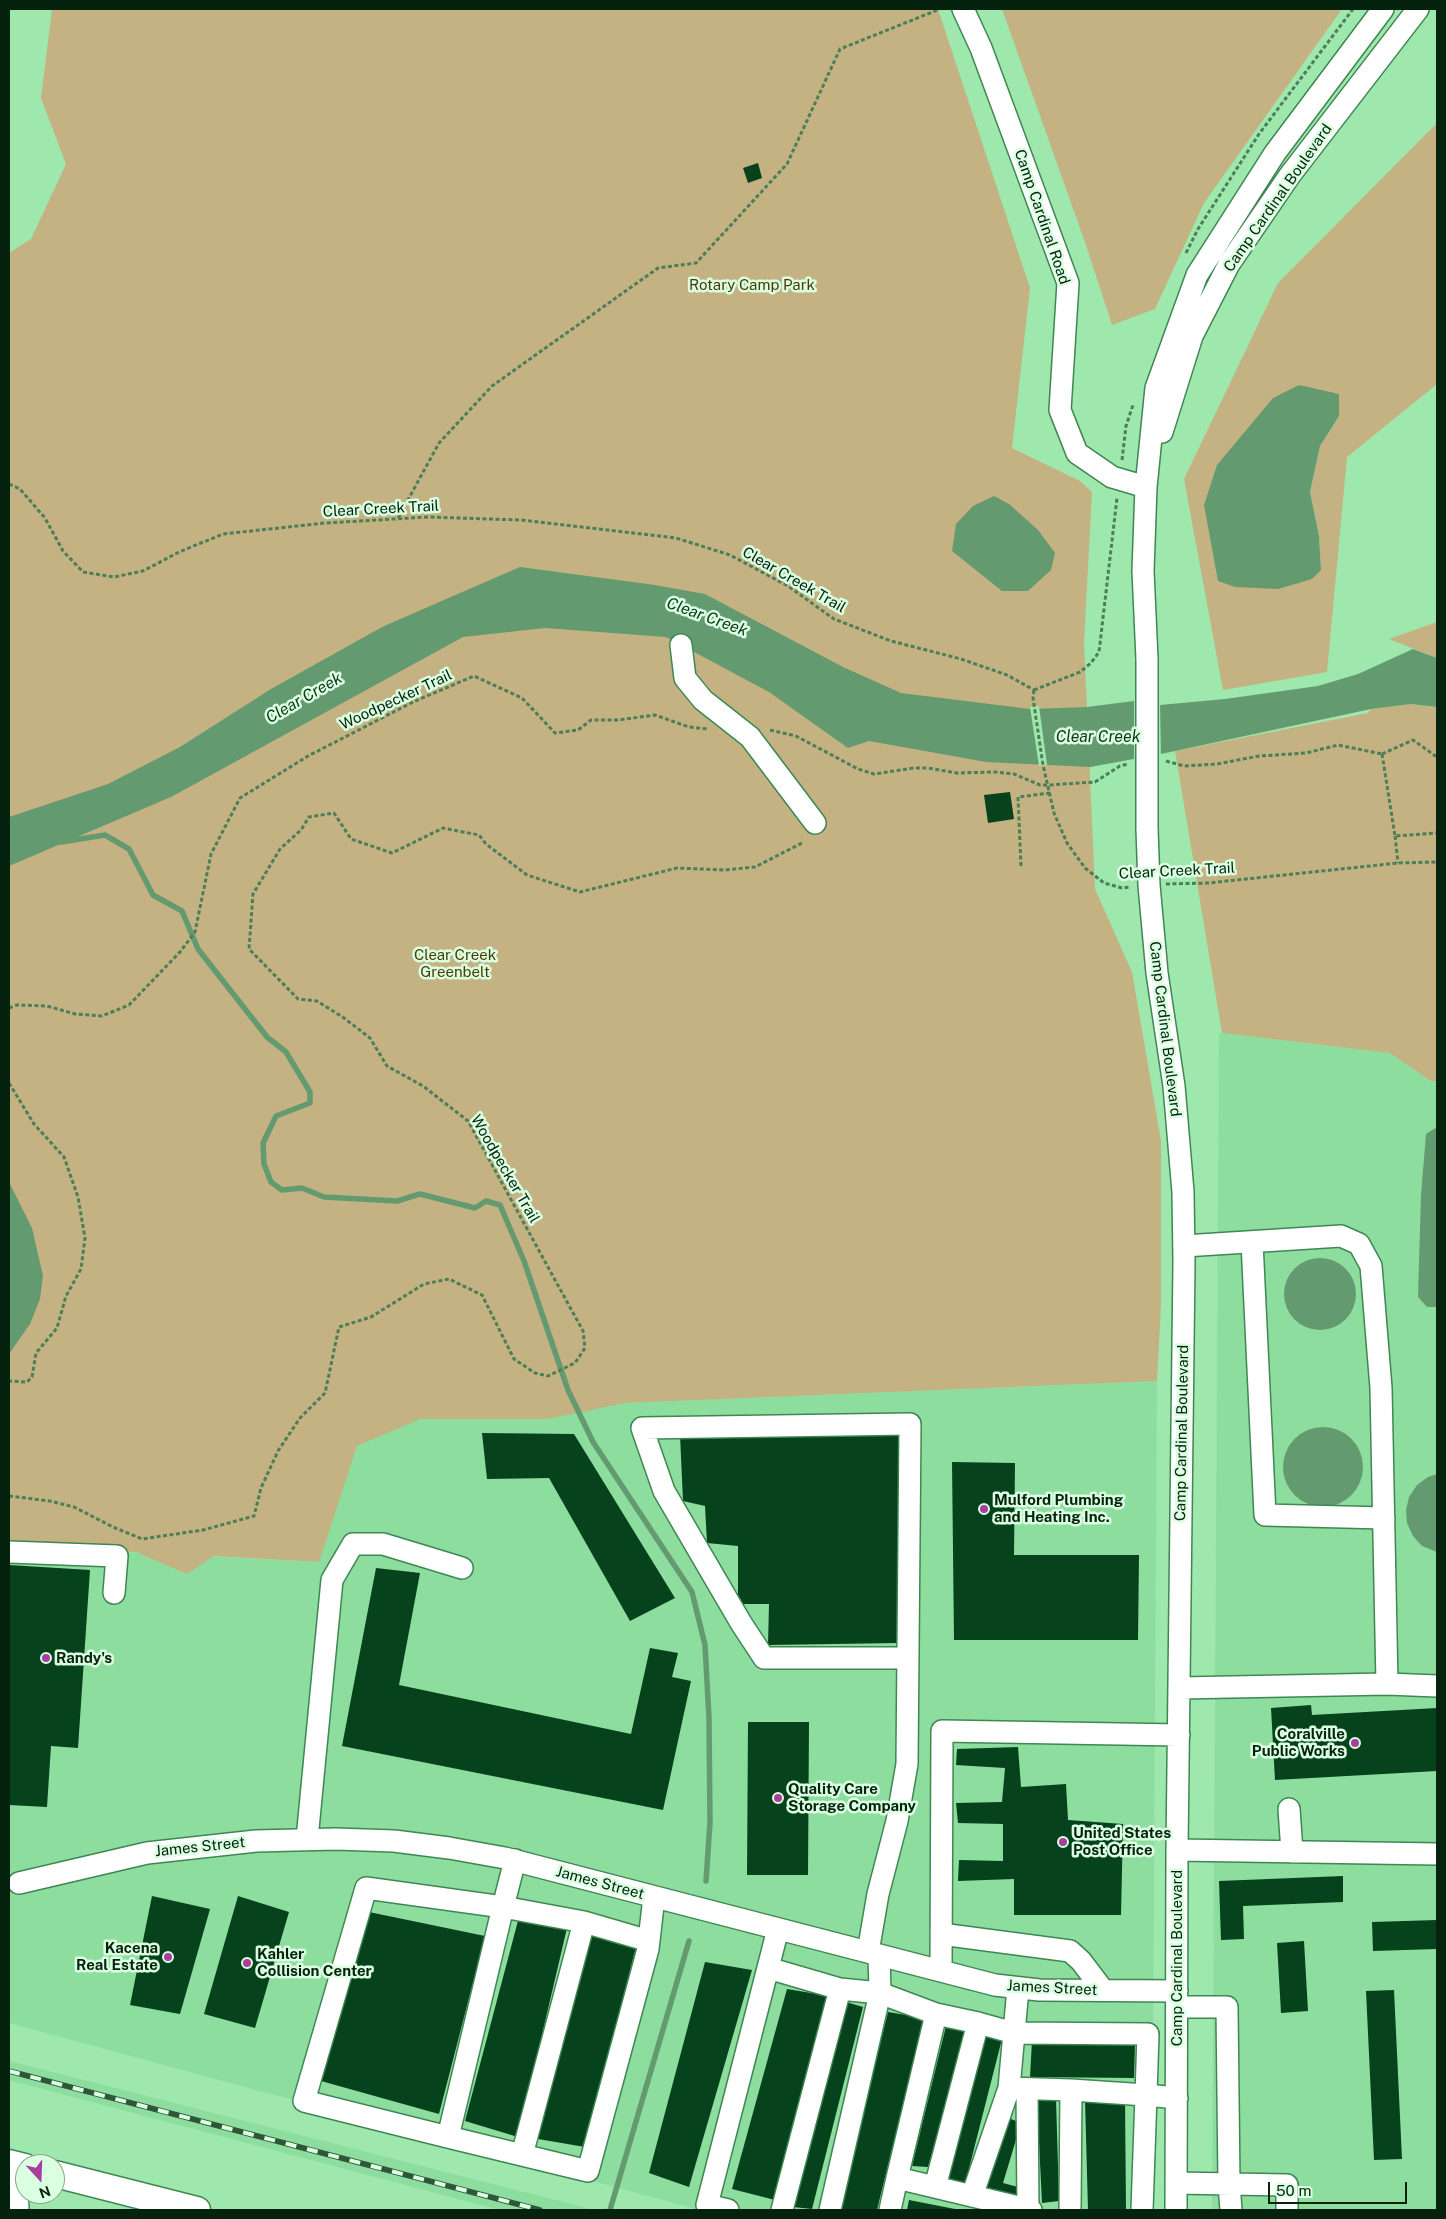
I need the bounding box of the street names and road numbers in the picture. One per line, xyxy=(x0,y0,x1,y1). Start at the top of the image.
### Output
street label: Camp Cardinal Boulevard xyxy=(1220,121,1336,275)
street label: Camp Cardinal Road xyxy=(1010,147,1074,287)
street label: Clear Creek Trail xyxy=(322,497,440,521)
street label: Clear Creek Trail xyxy=(739,543,849,617)
street label: Woodpecker Trail xyxy=(337,666,455,734)
street label: Clear Creek Trail xyxy=(1118,859,1236,883)
street label: Camp Cardinal Boulevard xyxy=(1145,940,1185,1118)
street label: Woodpecker Trail xyxy=(467,1112,543,1226)
street label: Camp Cardinal Boulevard xyxy=(1171,1345,1193,1521)
street label: James Street xyxy=(154,1833,246,1861)
street label: James Street xyxy=(554,1863,646,1903)
street label: Camp Cardinal Boulevard xyxy=(1168,1870,1186,2046)
street label: James Street xyxy=(1006,1977,1098,1999)

